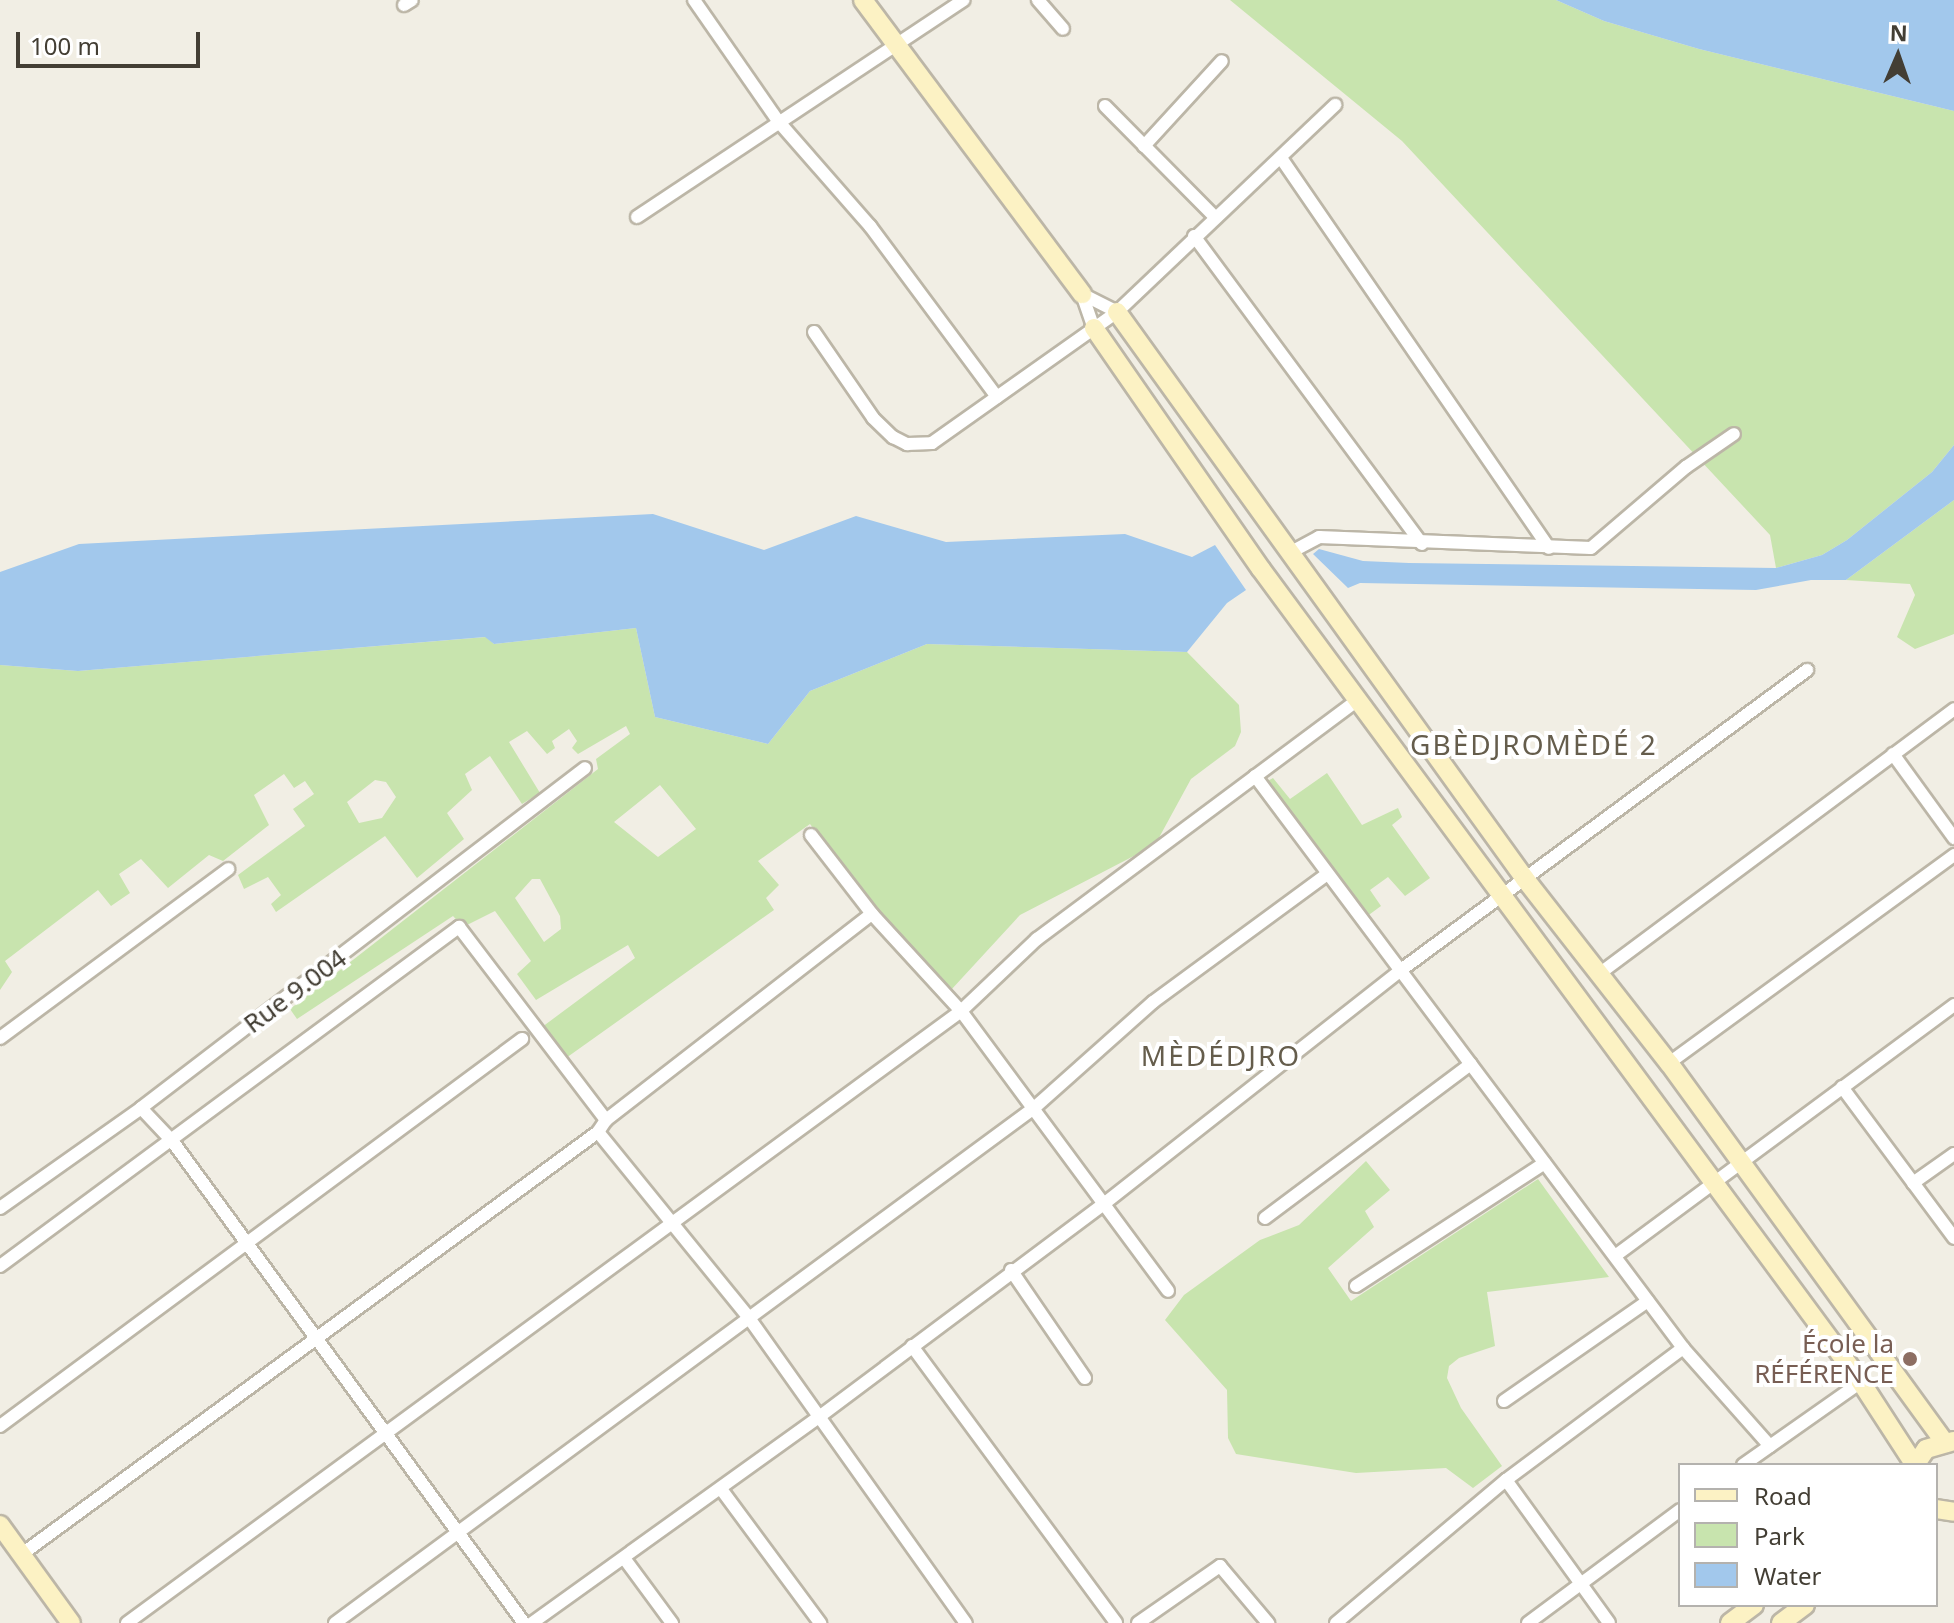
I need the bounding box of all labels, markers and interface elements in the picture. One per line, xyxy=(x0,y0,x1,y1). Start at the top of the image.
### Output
scale bar xyxy=(20,16,204,66)
north arrow xyxy=(1858,16,1938,96)
text: N xyxy=(1889,17,1908,47)
text: 100 m xyxy=(30,29,100,62)
district label: GBÈDJROMÈDÉ 2 xyxy=(1410,727,1658,761)
street label: Rue 9.004 xyxy=(238,942,352,1040)
district label: MÈDÉDJRO xyxy=(1141,1038,1301,1072)
place label: École la RÉFÉRENCE xyxy=(1754,1328,1894,1390)
marker: École la RÉFÉRENCE xyxy=(1901,1350,1919,1368)
legend xyxy=(1678,1463,1938,1607)
text: Road xyxy=(1754,1479,1812,1512)
text: Park xyxy=(1754,1519,1805,1552)
text: Water xyxy=(1754,1559,1821,1592)

